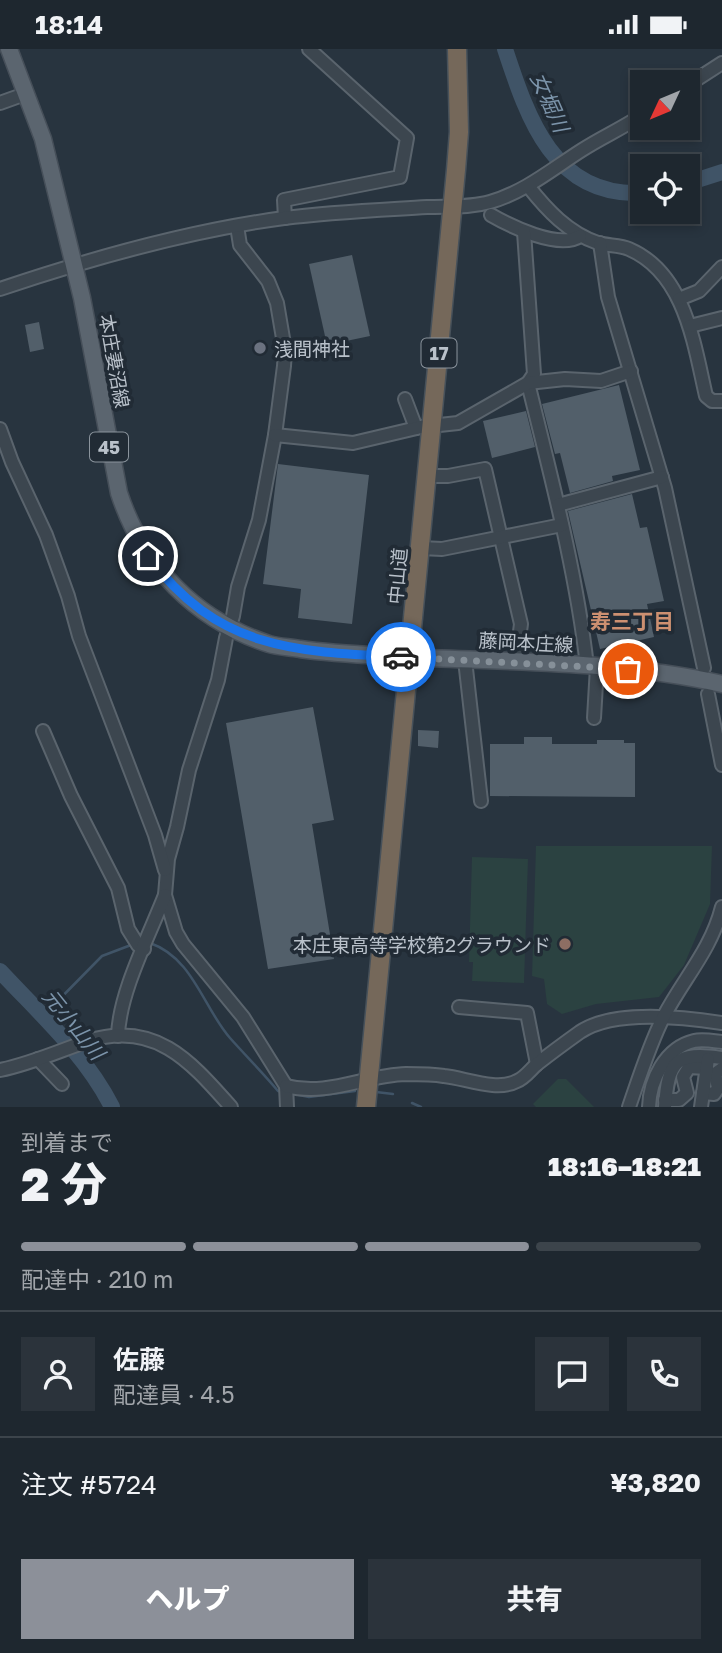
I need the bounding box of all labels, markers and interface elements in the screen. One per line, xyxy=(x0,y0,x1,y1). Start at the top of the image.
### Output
text: 18:14 xyxy=(35,9,103,40)
water label: 女堀川 xyxy=(525,68,576,138)
north arrow xyxy=(630,70,700,140)
map controls xyxy=(630,70,700,224)
button: locate xyxy=(630,154,700,224)
street label: 本庄妻沼線 xyxy=(95,312,135,410)
place label: 浅間神社 xyxy=(274,337,350,360)
road number: 17 xyxy=(422,339,457,367)
marker: 浅間神社 xyxy=(252,340,268,356)
road number: 45 xyxy=(90,433,128,461)
pin xyxy=(118,526,178,586)
icon: home xyxy=(129,537,167,575)
street label: 中山道 xyxy=(383,547,411,605)
district label: 寿三丁目 xyxy=(590,608,674,634)
courier xyxy=(366,622,436,692)
street label: 藤岡本庄線 xyxy=(478,628,574,656)
icon: car xyxy=(382,638,420,676)
pin xyxy=(598,639,658,699)
icon: bag xyxy=(609,650,647,688)
place label: 本庄東高等学校第2グラウンド xyxy=(293,933,551,956)
marker: 本庄東高等学校第2グラウンド xyxy=(557,936,573,952)
water label: 元小山川 xyxy=(37,983,112,1066)
text: 到着まで xyxy=(21,1128,113,1156)
text: 18:16–18:21 xyxy=(548,1151,701,1182)
text: 2 分 xyxy=(21,1156,107,1211)
text: 配達中 · 210 m xyxy=(21,1265,173,1293)
button: person xyxy=(21,1337,95,1411)
button: chat xyxy=(535,1337,609,1411)
button: phone xyxy=(627,1337,701,1411)
text: 佐藤 xyxy=(113,1344,165,1375)
text: 配達員 · 4.5 xyxy=(113,1380,235,1408)
text: ¥3,820 xyxy=(610,1467,701,1498)
text: 注文 #5724 xyxy=(21,1469,157,1500)
button: ヘルプ xyxy=(21,1559,354,1639)
button: 共有 xyxy=(368,1559,701,1639)

